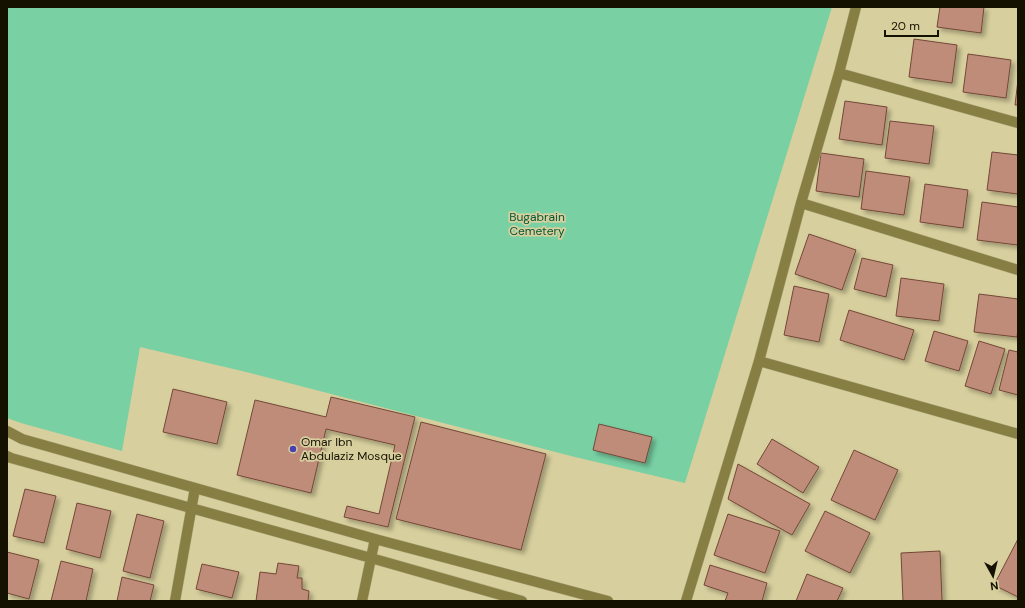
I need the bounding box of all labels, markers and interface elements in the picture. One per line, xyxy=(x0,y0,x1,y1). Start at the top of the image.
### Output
scale bar xyxy=(885,12,938,38)
text: 20 m xyxy=(891,18,920,34)
park label: Bugabrain Cemetery xyxy=(509,209,565,239)
place label: Omar Ibn Abdulaziz Mosque xyxy=(301,434,402,464)
marker: Omar Ibn Abdulaziz Mosque xyxy=(288,444,298,454)
north arrow xyxy=(973,556,1013,596)
text: N xyxy=(989,578,999,593)

